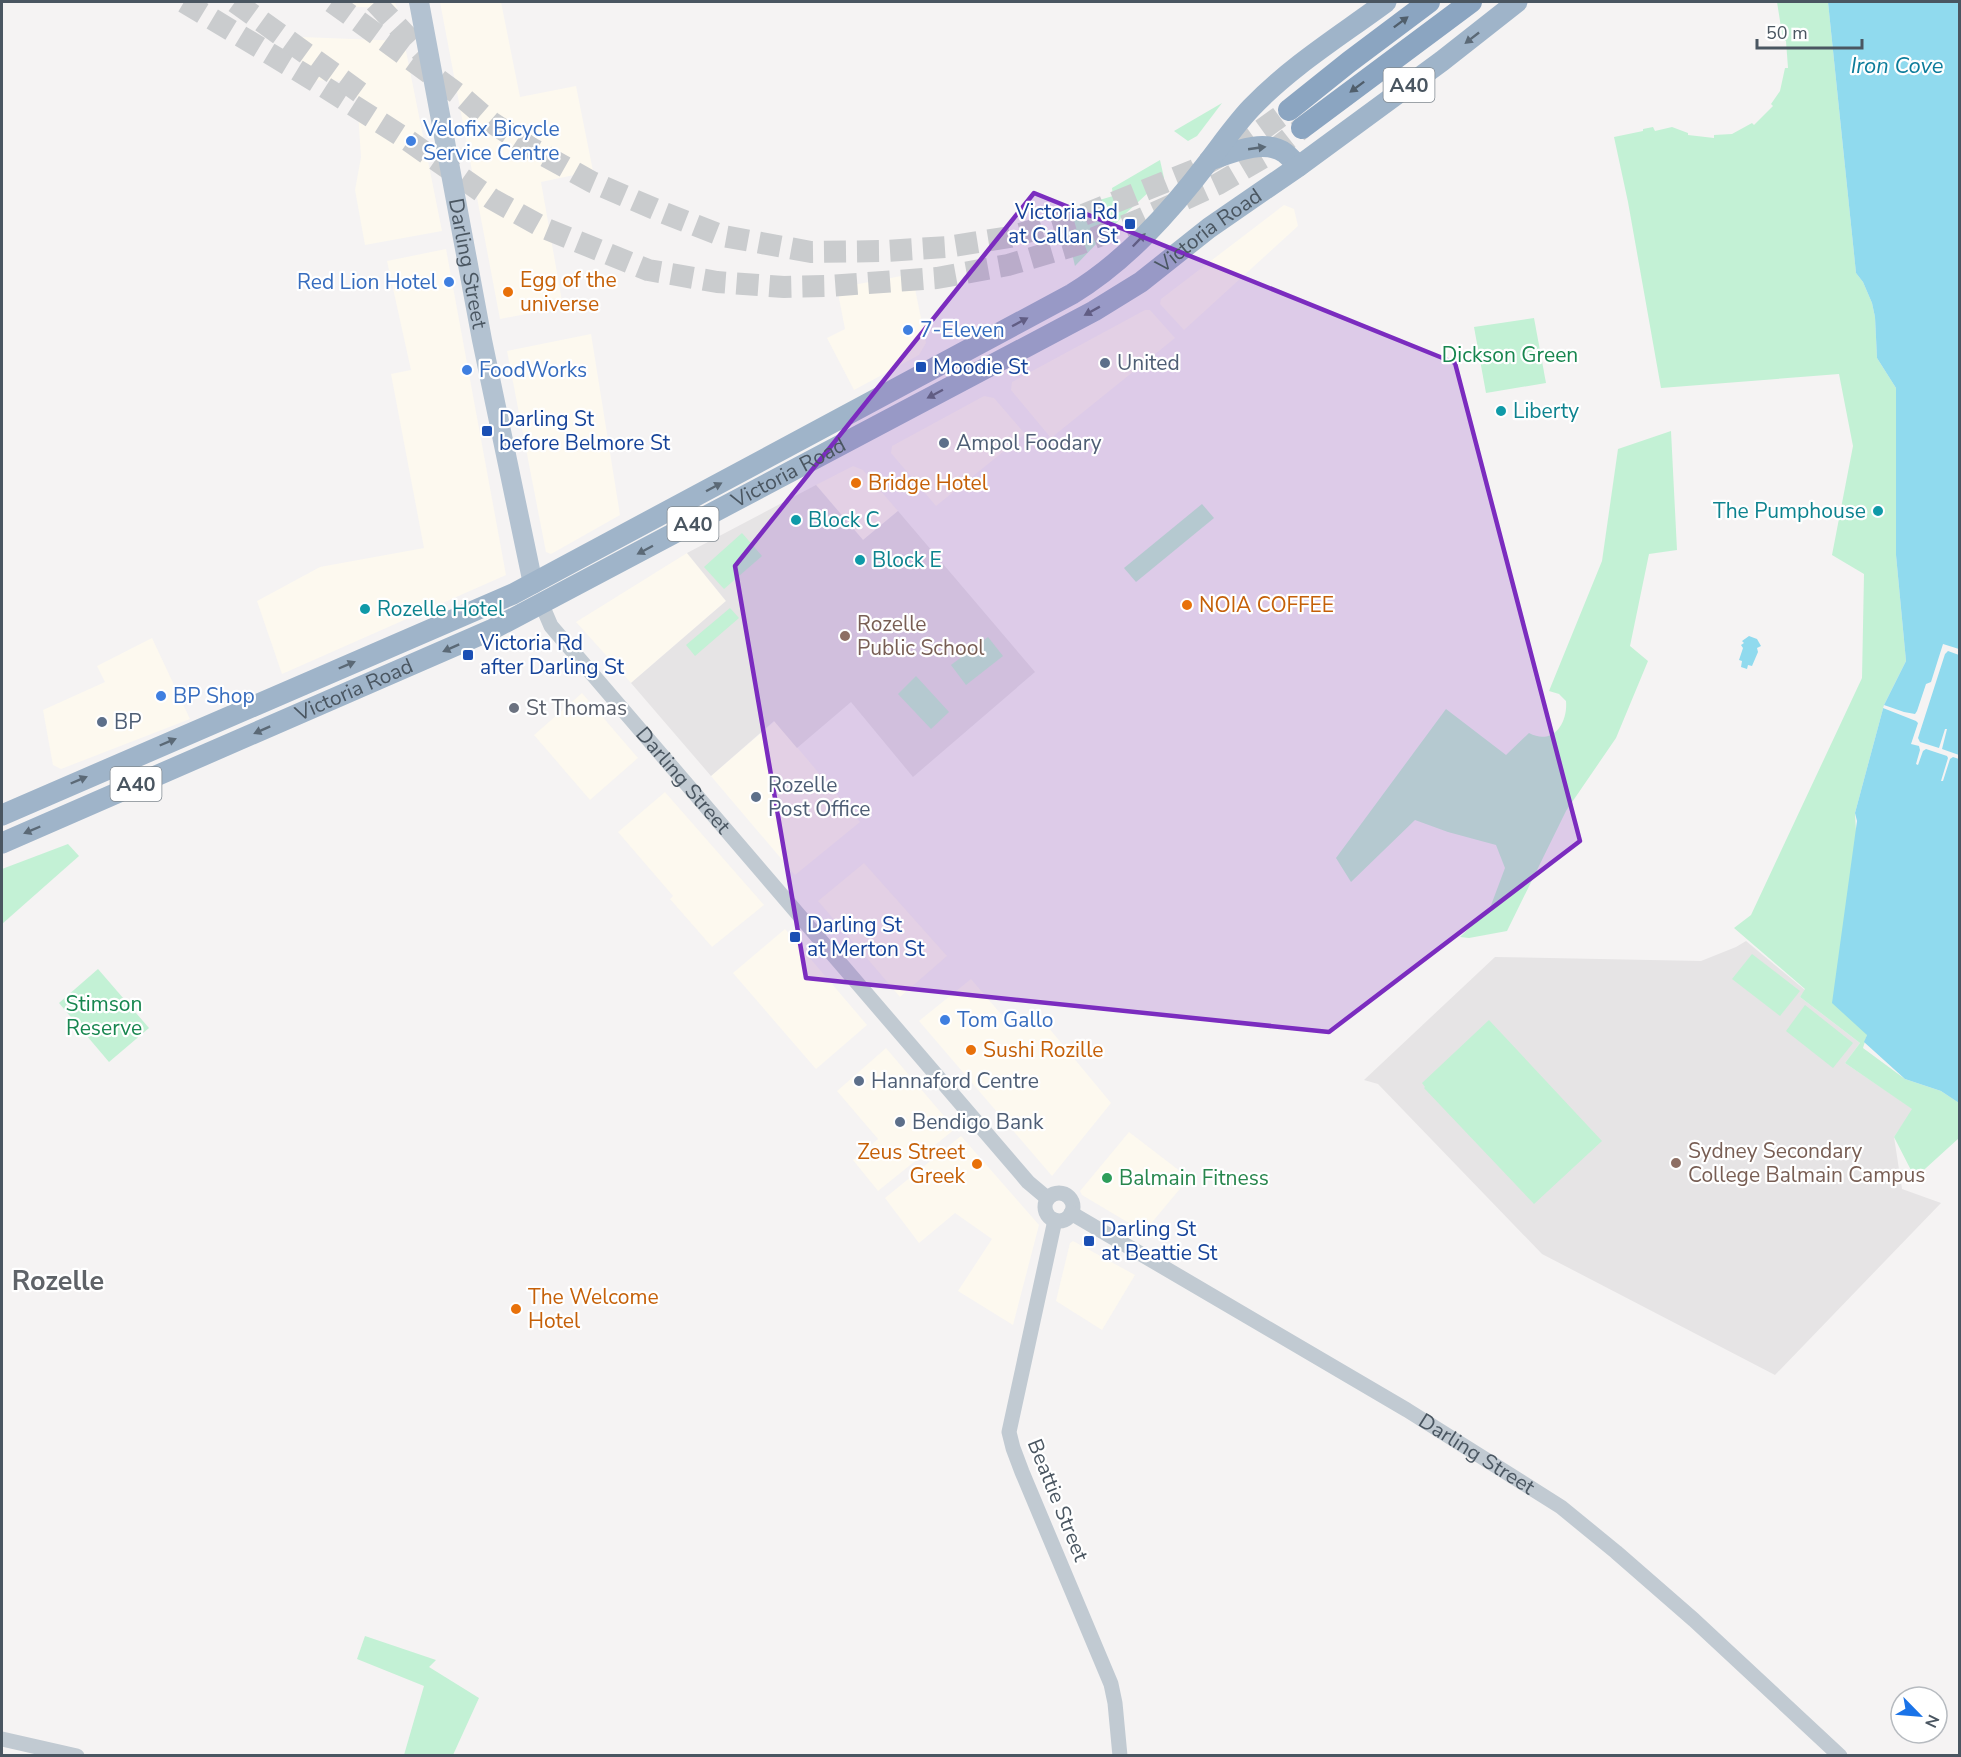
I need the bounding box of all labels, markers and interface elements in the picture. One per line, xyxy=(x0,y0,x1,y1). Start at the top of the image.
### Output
scale bar xyxy=(1757,12,1862,50)
one-way arrow xyxy=(1393,16,1409,28)
text: 50 m xyxy=(1766,21,1808,45)
one-way arrow xyxy=(1464,31,1479,43)
water label: Iron Cove xyxy=(1851,51,1944,81)
road number: A40 xyxy=(1384,68,1434,102)
one-way arrow xyxy=(1350,81,1366,93)
place label: Velofix Bicycle Service Centre xyxy=(422,115,560,167)
marker: Velofix Bicycle Service Centre xyxy=(404,134,418,148)
one-way arrow xyxy=(1248,144,1267,153)
street label: Victoria Road xyxy=(1149,182,1267,280)
street label: Darling Street xyxy=(442,196,494,332)
place label: Victoria Rd at Callan St xyxy=(1008,198,1119,250)
marker: Victoria Rd at Callan St xyxy=(1123,217,1137,231)
one-way arrow xyxy=(1132,234,1146,248)
place label: Egg of the universe xyxy=(520,266,617,318)
place label: Red Lion Hotel xyxy=(297,268,438,296)
marker: Red Lion Hotel xyxy=(442,275,456,289)
marker: Egg of the universe xyxy=(501,285,515,299)
one-way arrow xyxy=(1084,306,1101,316)
place label: 7-Eleven xyxy=(920,316,1005,344)
one-way arrow xyxy=(1012,317,1029,327)
marker: 7-Eleven xyxy=(901,323,915,337)
park label: Dickson Green xyxy=(1442,341,1578,369)
place label: United xyxy=(1117,349,1180,377)
place label: Moodie St xyxy=(933,353,1029,381)
place label: FoodWorks xyxy=(479,356,587,384)
marker: United xyxy=(1098,356,1112,370)
marker: Moodie St xyxy=(914,360,928,374)
marker: FoodWorks xyxy=(460,363,474,377)
one-way arrow xyxy=(926,389,943,399)
place label: Liberty xyxy=(1513,397,1579,425)
marker: Liberty xyxy=(1494,404,1508,418)
place label: Darling St before Belmore St xyxy=(499,405,671,457)
marker: Darling St before Belmore St xyxy=(480,424,494,438)
place label: Ampol Foodary xyxy=(956,429,1102,457)
street label: Victoria Road xyxy=(725,431,851,515)
marker: Ampol Foodary xyxy=(937,436,951,450)
place label: Bridge Hotel xyxy=(868,469,989,497)
marker: Bridge Hotel xyxy=(849,476,863,490)
one-way arrow xyxy=(706,482,723,492)
place label: The Pumphouse xyxy=(1713,497,1866,525)
marker: The Pumphouse xyxy=(1871,504,1885,518)
place label: Block C xyxy=(808,506,880,534)
road number: A40 xyxy=(668,507,718,541)
marker: Block C xyxy=(789,513,803,527)
one-way arrow xyxy=(636,545,653,555)
place label: Block E xyxy=(872,546,942,574)
marker: Block E xyxy=(853,553,867,567)
place label: NOIA COFFEE xyxy=(1199,591,1334,619)
place label: Rozelle Hotel xyxy=(377,595,505,623)
marker: NOIA COFFEE xyxy=(1180,598,1194,612)
marker: Rozelle Hotel xyxy=(358,602,372,616)
place label: Rozelle Public School xyxy=(857,610,985,662)
place label: Victoria Rd after Darling St xyxy=(479,629,625,681)
marker: Rozelle Public School xyxy=(838,629,852,643)
one-way arrow xyxy=(441,643,459,653)
marker: Victoria Rd after Darling St xyxy=(461,648,475,662)
street label: Victoria Road xyxy=(290,652,417,728)
one-way arrow xyxy=(339,660,357,670)
place label: BP Shop xyxy=(173,682,255,710)
marker: BP Shop xyxy=(154,689,168,703)
place label: St Thomas xyxy=(526,694,627,722)
marker: St Thomas xyxy=(507,701,521,715)
place label: BP xyxy=(114,708,142,736)
marker: BP xyxy=(95,715,109,729)
street label: Darling Street xyxy=(630,721,737,840)
one-way arrow xyxy=(253,725,271,735)
one-way arrow xyxy=(160,737,178,747)
road number: A40 xyxy=(110,767,162,801)
place label: Rozelle Post Office xyxy=(768,771,870,823)
one-way arrow xyxy=(70,775,88,784)
marker: Rozelle Post Office xyxy=(749,790,763,804)
one-way arrow xyxy=(23,825,40,834)
place label: Darling St at Merton St xyxy=(807,911,925,963)
marker: Darling St at Merton St xyxy=(788,930,802,944)
park label: Stimson Reserve xyxy=(66,990,142,1042)
place label: Tom Gallo xyxy=(957,1006,1053,1034)
marker: Tom Gallo xyxy=(938,1013,952,1027)
place label: Sushi Rozille xyxy=(983,1036,1103,1064)
marker: Sushi Rozille xyxy=(964,1043,978,1057)
place label: Hannaford Centre xyxy=(871,1067,1039,1095)
marker: Hannaford Centre xyxy=(852,1074,866,1088)
place label: Bendigo Bank xyxy=(912,1108,1044,1136)
marker: Bendigo Bank xyxy=(893,1115,907,1129)
place label: Sydney Secondary College Balmain Campus xyxy=(1688,1137,1925,1189)
place label: Zeus Street Greek xyxy=(857,1138,966,1190)
marker: Sydney Secondary College Balmain Campus xyxy=(1669,1156,1683,1170)
marker: Zeus Street Greek xyxy=(970,1157,984,1171)
place label: Balmain Fitness xyxy=(1119,1164,1269,1192)
marker: Balmain Fitness xyxy=(1100,1171,1114,1185)
place label: Darling St at Beattie St xyxy=(1101,1215,1218,1267)
marker: Darling St at Beattie St xyxy=(1082,1234,1096,1248)
district label: Rozelle xyxy=(12,1263,104,1300)
place label: The Welcome Hotel xyxy=(528,1283,659,1335)
marker: The Welcome Hotel xyxy=(509,1302,523,1316)
street label: Darling Street xyxy=(1413,1407,1541,1501)
street label: Beattie Street xyxy=(1021,1435,1096,1566)
north arrow xyxy=(1889,1685,1949,1745)
text: N xyxy=(1919,1711,1944,1731)

